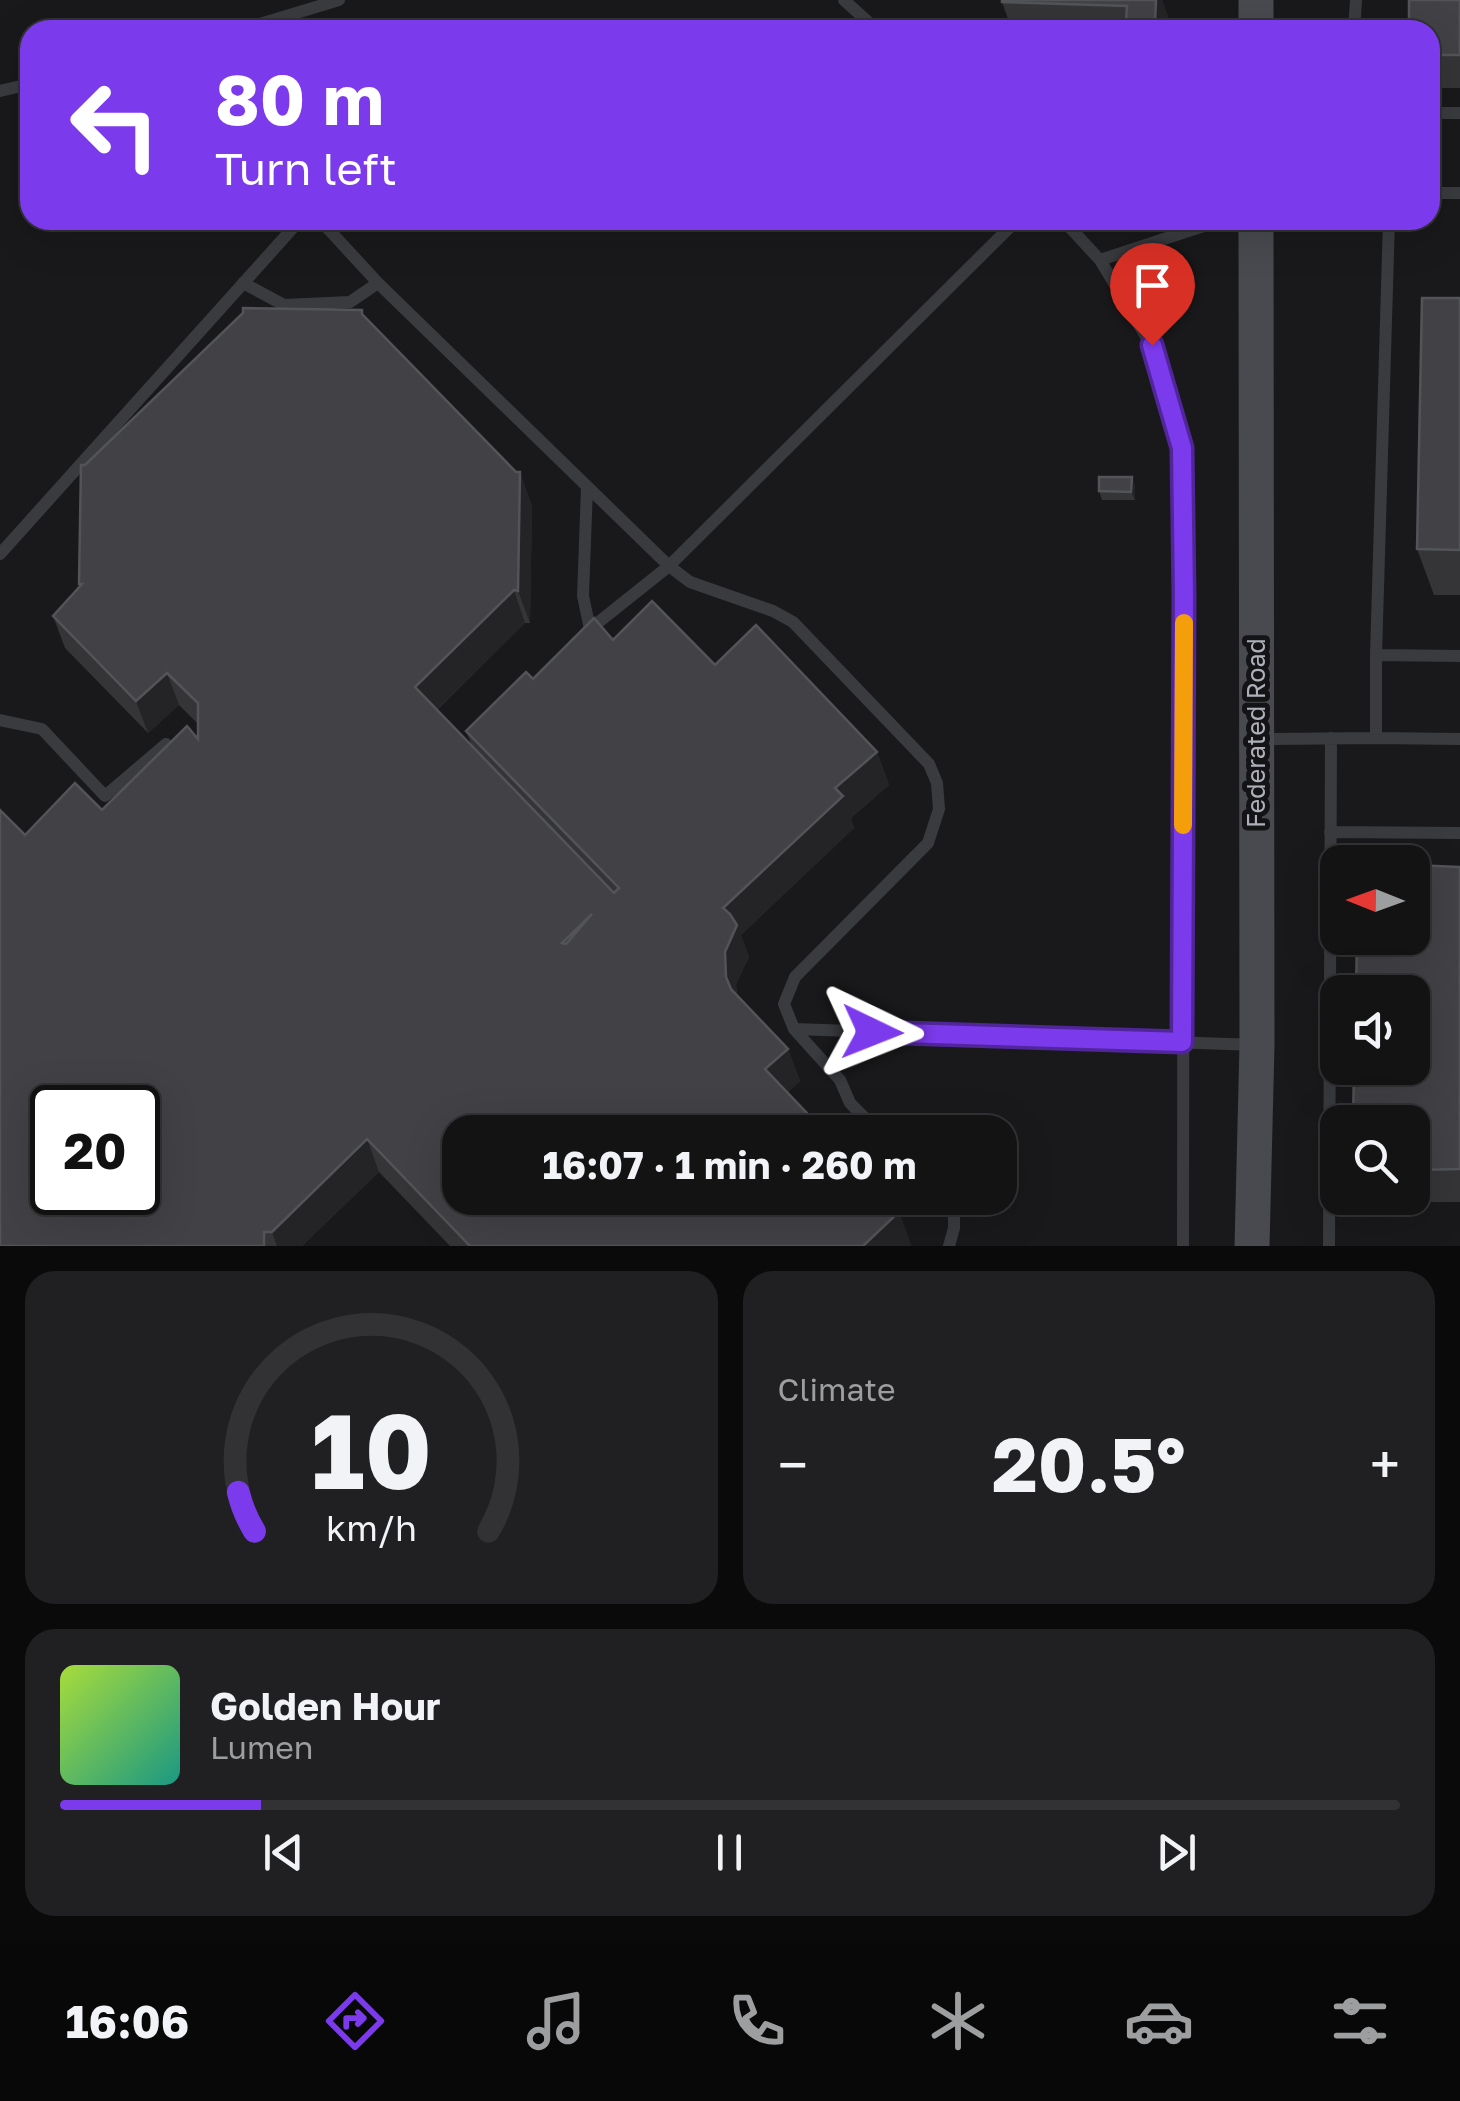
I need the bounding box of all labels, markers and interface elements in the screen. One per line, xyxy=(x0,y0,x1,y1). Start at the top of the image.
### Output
text: 80 m xyxy=(215,56,384,140)
icon: left xyxy=(50,60,180,190)
text: Turn left xyxy=(215,141,397,195)
pin xyxy=(1110,243,1195,346)
icon: arrive xyxy=(1125,258,1180,313)
street label: Federated Road xyxy=(1240,638,1271,828)
north arrow xyxy=(1320,845,1430,955)
map controls xyxy=(1320,845,1430,1215)
button: sound xyxy=(1320,975,1430,1085)
position arrow xyxy=(820,980,924,1084)
speed limit sign: 20 xyxy=(30,1085,160,1215)
button: search xyxy=(1320,1105,1430,1215)
text: 16:07 · 1 min · 260 m xyxy=(542,1142,917,1187)
text: Climate xyxy=(778,1370,896,1408)
text: 10 xyxy=(311,1387,432,1512)
text: 20.5° xyxy=(992,1418,1186,1509)
text: − xyxy=(778,1431,808,1497)
text: + xyxy=(1370,1431,1400,1497)
text: km/h xyxy=(326,1506,417,1549)
text: Golden Hour xyxy=(210,1683,441,1728)
text: Lumen xyxy=(210,1728,314,1766)
icon: previous xyxy=(256,1825,311,1880)
icon: pause xyxy=(702,1825,757,1880)
icon: next xyxy=(1149,1825,1204,1880)
icon: directions xyxy=(320,1986,390,2056)
icon: music xyxy=(521,1986,591,2056)
icon: phone xyxy=(722,1986,792,2056)
icon: climate xyxy=(923,1986,993,2056)
icon: car xyxy=(1124,1986,1194,2056)
icon: filters xyxy=(1325,1986,1395,2056)
text: 16:06 xyxy=(65,1994,189,2048)

